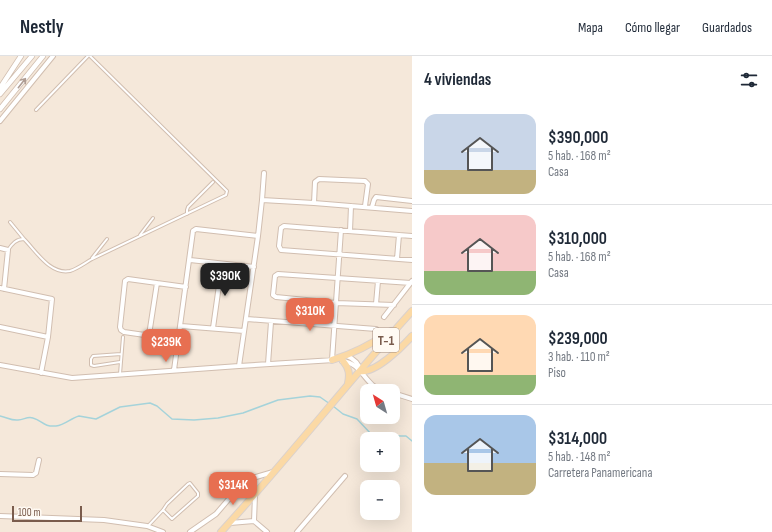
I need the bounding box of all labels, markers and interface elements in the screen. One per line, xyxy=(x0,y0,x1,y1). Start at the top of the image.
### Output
text: Nestly xyxy=(20,16,64,39)
text: Mapa xyxy=(578,19,603,36)
text: Cómo llegar xyxy=(625,19,680,36)
text: Guardados xyxy=(702,19,752,36)
icon: filters xyxy=(738,69,760,91)
text: 4 viviendas xyxy=(424,70,491,90)
one-way arrow xyxy=(18,77,26,88)
text: $390,000 xyxy=(548,128,608,148)
icon: home xyxy=(456,130,504,178)
text: 5 hab. · 168 m² xyxy=(548,148,611,164)
text: Casa xyxy=(548,164,569,180)
text: $310,000 xyxy=(548,229,607,249)
icon: home xyxy=(456,231,504,279)
text: 5 hab. · 168 m² xyxy=(548,249,611,265)
pin: $390K xyxy=(197,263,253,297)
text: Casa xyxy=(548,265,569,281)
text: $390K xyxy=(209,268,241,284)
pin: $310K xyxy=(282,298,338,332)
text: $310K xyxy=(295,303,325,319)
road number: T-1 xyxy=(373,328,399,352)
pin: $239K xyxy=(138,329,194,363)
text: $239,000 xyxy=(548,329,608,349)
icon: home xyxy=(456,331,504,379)
text: $239K xyxy=(151,334,181,350)
text: 3 hab. · 110 m² xyxy=(548,349,610,365)
text: Piso xyxy=(548,365,566,381)
north arrow xyxy=(360,384,400,424)
map controls xyxy=(360,384,400,520)
text: $314,000 xyxy=(548,429,607,449)
icon: home xyxy=(456,431,504,479)
button: + xyxy=(360,432,400,472)
text: 5 hab. · 148 m² xyxy=(548,449,610,465)
text: Carretera Panamericana xyxy=(548,465,652,481)
pin: $314K xyxy=(205,472,261,506)
text: $314K xyxy=(218,477,248,493)
button: − xyxy=(360,480,400,520)
scale bar xyxy=(12,504,82,523)
text: 100 m xyxy=(18,506,40,519)

